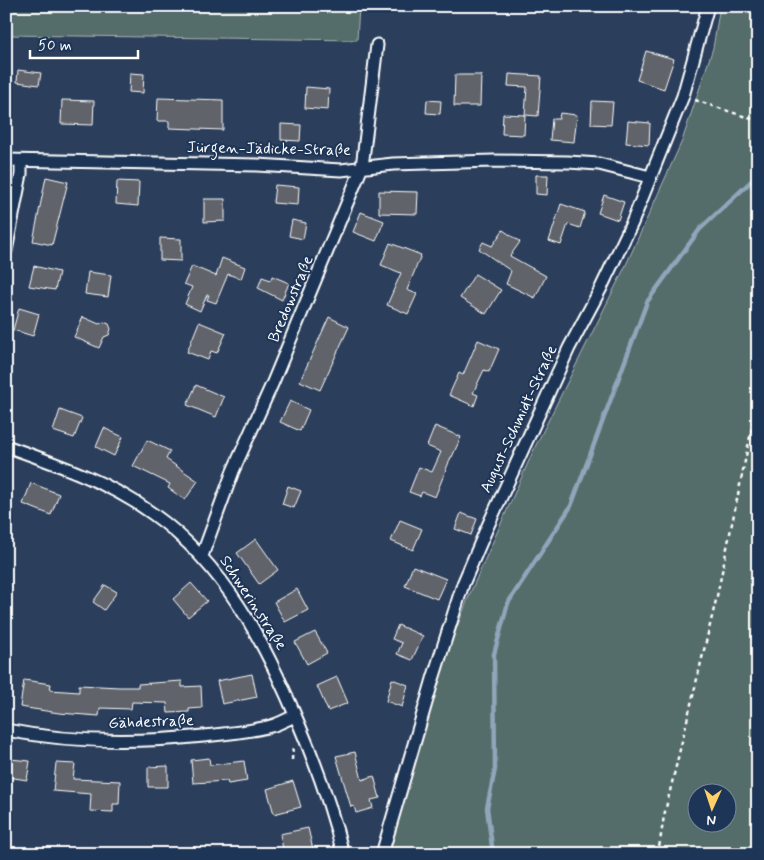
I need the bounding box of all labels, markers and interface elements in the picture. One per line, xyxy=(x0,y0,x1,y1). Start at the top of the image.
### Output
scale bar xyxy=(30,28,138,60)
text: 50 m xyxy=(38,36,72,56)
street label: Jürgen-Jädicke-Straße xyxy=(187,137,351,162)
street label: Bredowstraße xyxy=(263,252,319,346)
street label: August-Schmidt-Straße xyxy=(475,342,563,496)
street label: Schwerinstraße xyxy=(214,552,292,655)
street label: Gähdestraße xyxy=(108,710,194,734)
north arrow xyxy=(686,782,736,832)
text: N xyxy=(706,811,717,829)

